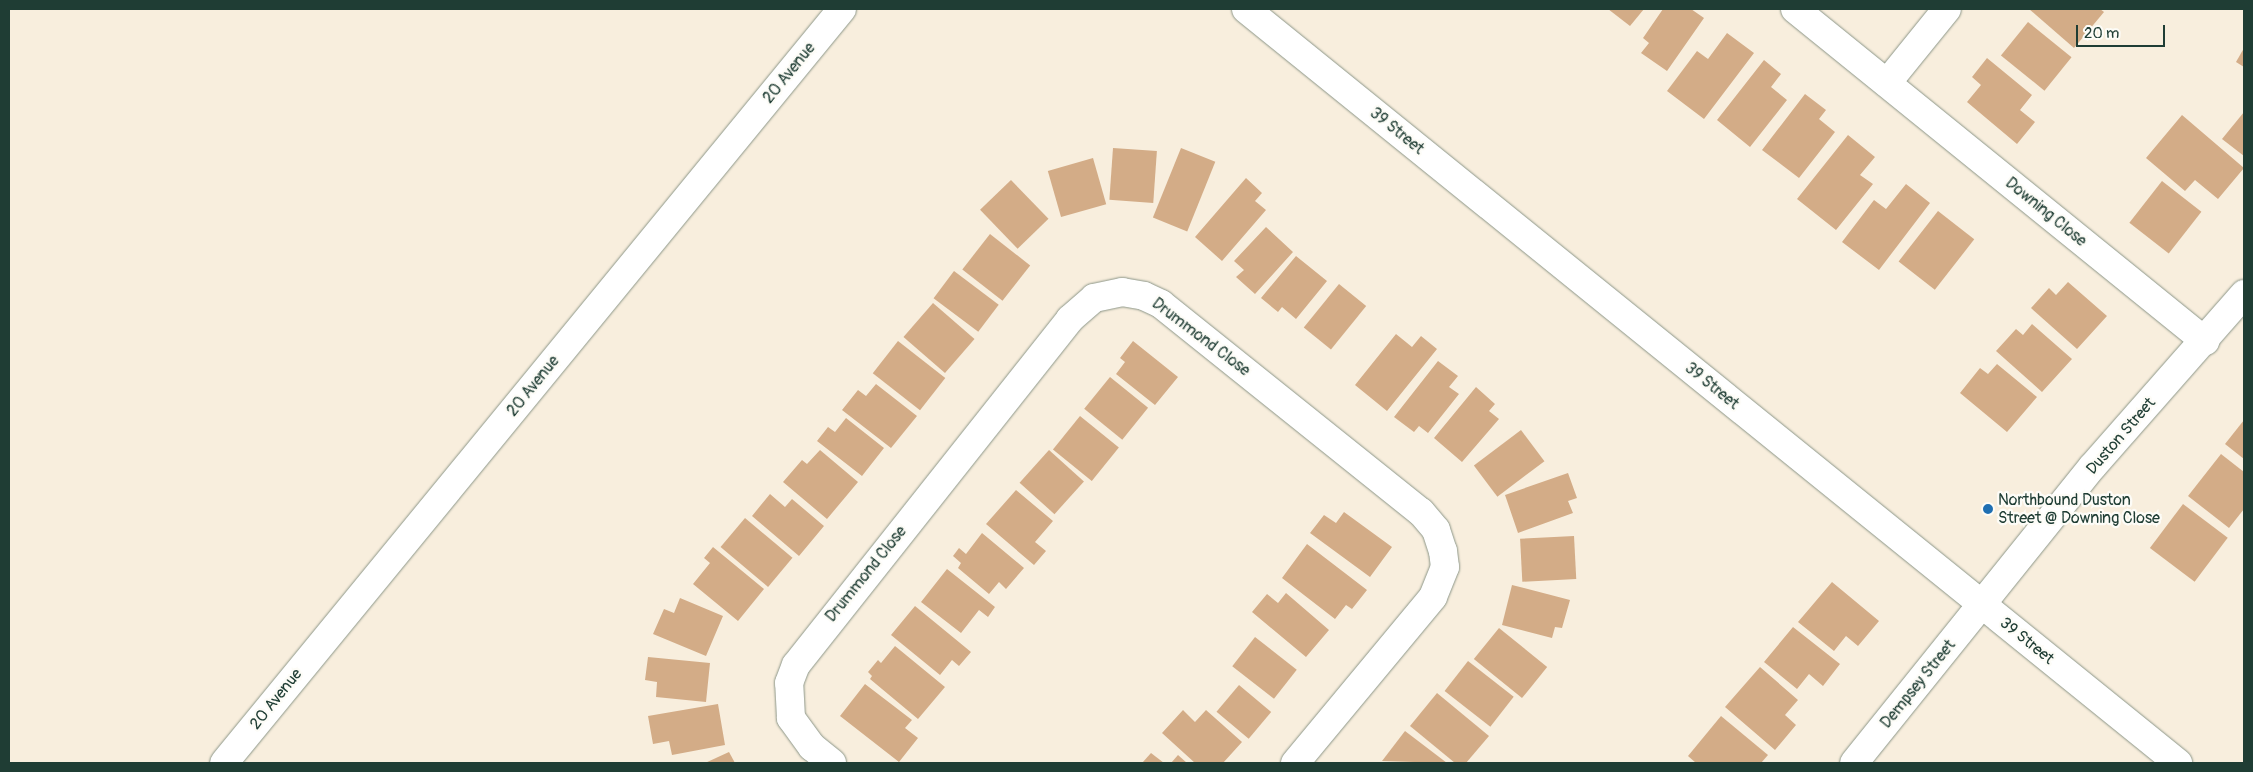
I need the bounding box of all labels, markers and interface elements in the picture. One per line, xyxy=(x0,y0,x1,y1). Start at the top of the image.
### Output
scale bar xyxy=(2078,15,2167,47)
text: 20 m xyxy=(2084,24,2119,43)
street label: 20 Avenue xyxy=(759,39,819,107)
street label: 39 Street xyxy=(1366,103,1428,159)
street label: Downing Close xyxy=(2002,173,2090,251)
street label: Drummond Close xyxy=(1148,294,1254,380)
street label: 20 Avenue xyxy=(503,352,563,420)
street label: 39 Street xyxy=(1681,358,1743,414)
street label: Duston Street xyxy=(2082,394,2160,478)
place label: Northbound Duston Street @ Downing Close xyxy=(1998,490,2160,528)
marker: Northbound Duston Street @ Downing Close xyxy=(1982,503,1994,515)
street label: Drummond Close xyxy=(821,522,911,626)
street label: 39 Street xyxy=(1996,613,2058,669)
street label: Dempsey Street xyxy=(1876,636,1960,732)
street label: 20 Avenue xyxy=(246,665,306,733)

